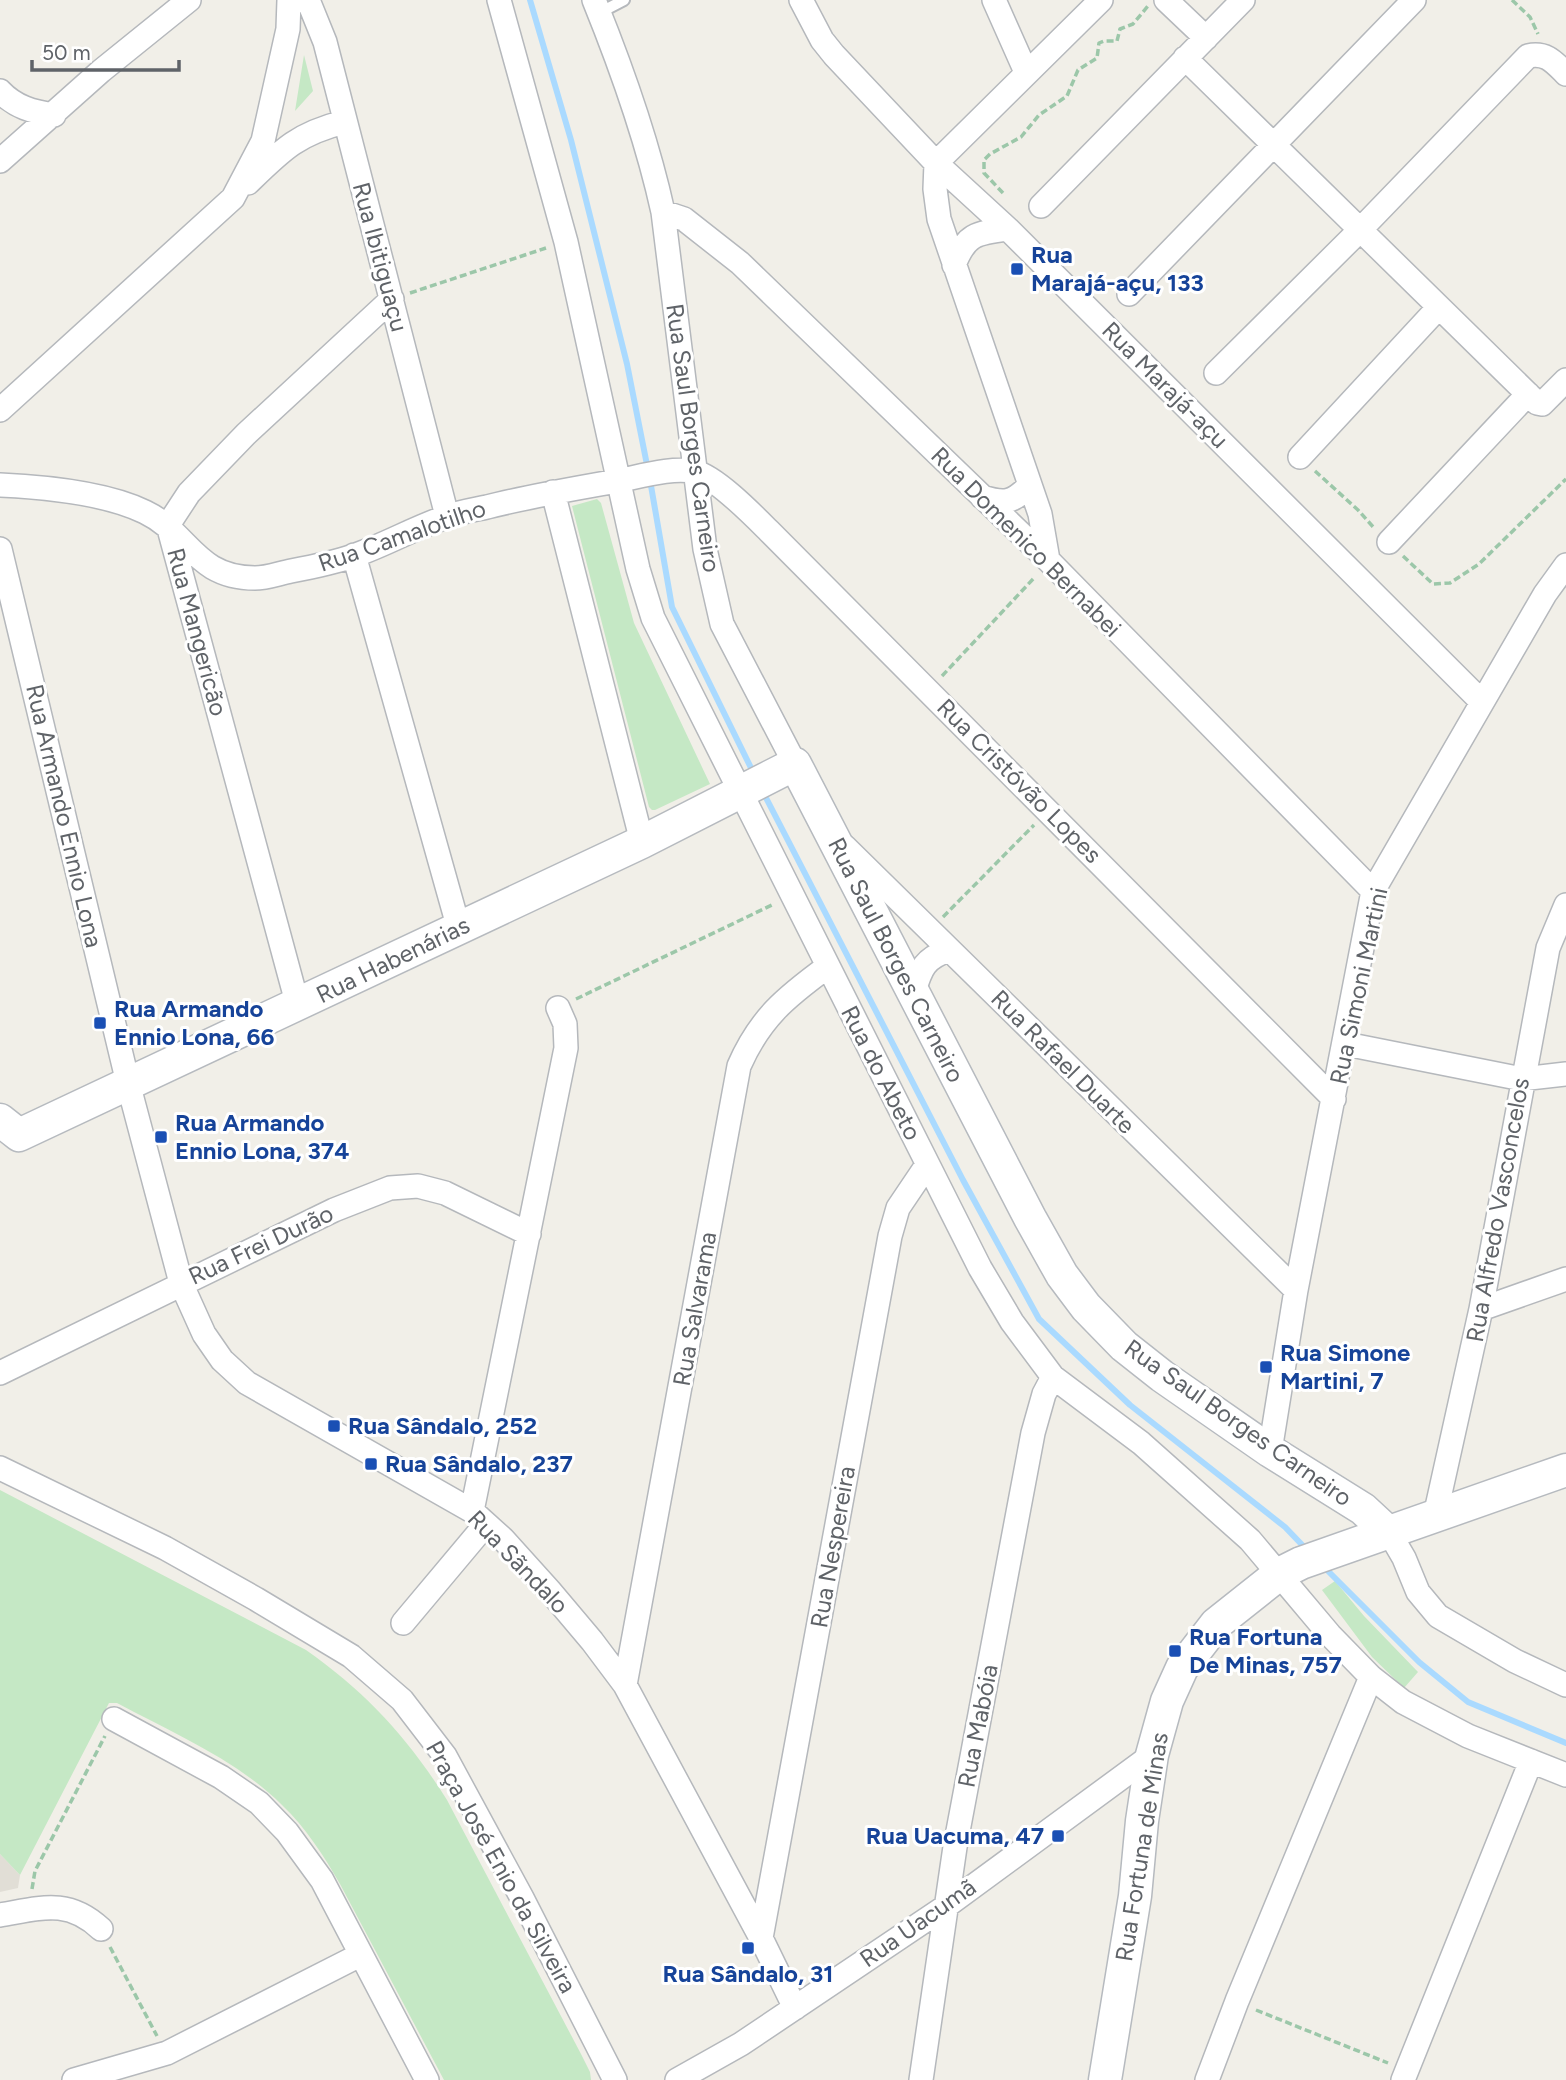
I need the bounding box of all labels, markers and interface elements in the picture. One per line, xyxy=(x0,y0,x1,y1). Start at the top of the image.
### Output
scale bar xyxy=(32,28,178,72)
text: 50 m xyxy=(42,40,91,65)
street label: Rua Ibitiguaçu xyxy=(347,179,414,335)
place label: Rua Marajá-açu, 133 xyxy=(1031,240,1204,297)
marker: Rua Marajá-açu, 133 xyxy=(1009,261,1025,277)
street label: Rua Saul Borges Carneiro xyxy=(660,302,727,574)
street label: Rua Marajá-açu xyxy=(1096,315,1235,454)
street label: Rua Domenico Bernabei xyxy=(925,441,1127,643)
street label: Rua Camalotilho xyxy=(314,493,489,578)
street label: Rua Mangericão xyxy=(161,545,234,719)
street label: Rua Armando Ennio Lona xyxy=(20,681,109,950)
street label: Rua Cristóvão Lopes xyxy=(931,692,1108,869)
street label: Rua Saul Borges Carneiro xyxy=(822,832,971,1087)
street label: Rua Simoni Martini xyxy=(1323,885,1394,1087)
street label: Rua Habenárias xyxy=(311,910,474,1009)
street label: Rua Rafael Duarte xyxy=(985,984,1141,1140)
place label: Rua Armando Ennio Lona, 66 xyxy=(114,994,274,1051)
street label: Rua do Abeto xyxy=(835,1001,928,1145)
marker: Rua Armando Ennio Lona, 66 xyxy=(92,1015,108,1031)
street label: Rua Alfredo Vasconcelos xyxy=(1460,1075,1535,1344)
place label: Rua Armando Ennio Lona, 374 xyxy=(175,1108,349,1165)
marker: Rua Armando Ennio Lona, 374 xyxy=(153,1129,169,1145)
street label: Rua Frei Durão xyxy=(184,1198,338,1291)
street label: Rua Salvarama xyxy=(667,1229,722,1388)
street label: Rua Saul Borges Carneiro xyxy=(1119,1333,1358,1512)
place label: Rua Simone Martini, 7 xyxy=(1280,1338,1410,1395)
marker: Rua Simone Martini, 7 xyxy=(1258,1359,1274,1375)
place label: Rua Sândalo, 252 xyxy=(348,1411,537,1440)
marker: Rua Sândalo, 252 xyxy=(326,1418,342,1434)
place label: Rua Sândalo, 237 xyxy=(385,1449,573,1478)
marker: Rua Sândalo, 237 xyxy=(363,1456,379,1472)
street label: Rua Nespereira xyxy=(804,1464,861,1630)
street label: Rua Sãndalo xyxy=(462,1504,575,1619)
place label: Rua Fortuna De Minas, 757 xyxy=(1189,1622,1342,1679)
marker: Rua Fortuna De Minas, 757 xyxy=(1167,1643,1183,1659)
street label: Rua Mabóia xyxy=(951,1662,1004,1790)
street label: Rua Fortuna de Minas xyxy=(1109,1730,1174,1963)
street label: Praça José Enio da Silveira xyxy=(420,1736,583,1998)
place label: Rua Uacuma, 47 xyxy=(866,1821,1044,1850)
marker: Rua Uacuma, 47 xyxy=(1050,1828,1066,1844)
street label: Rua Uacumã xyxy=(854,1872,981,1973)
marker: Rua Sândalo, 31 xyxy=(740,1940,756,1956)
place label: Rua Sândalo, 31 xyxy=(663,1959,833,1988)

